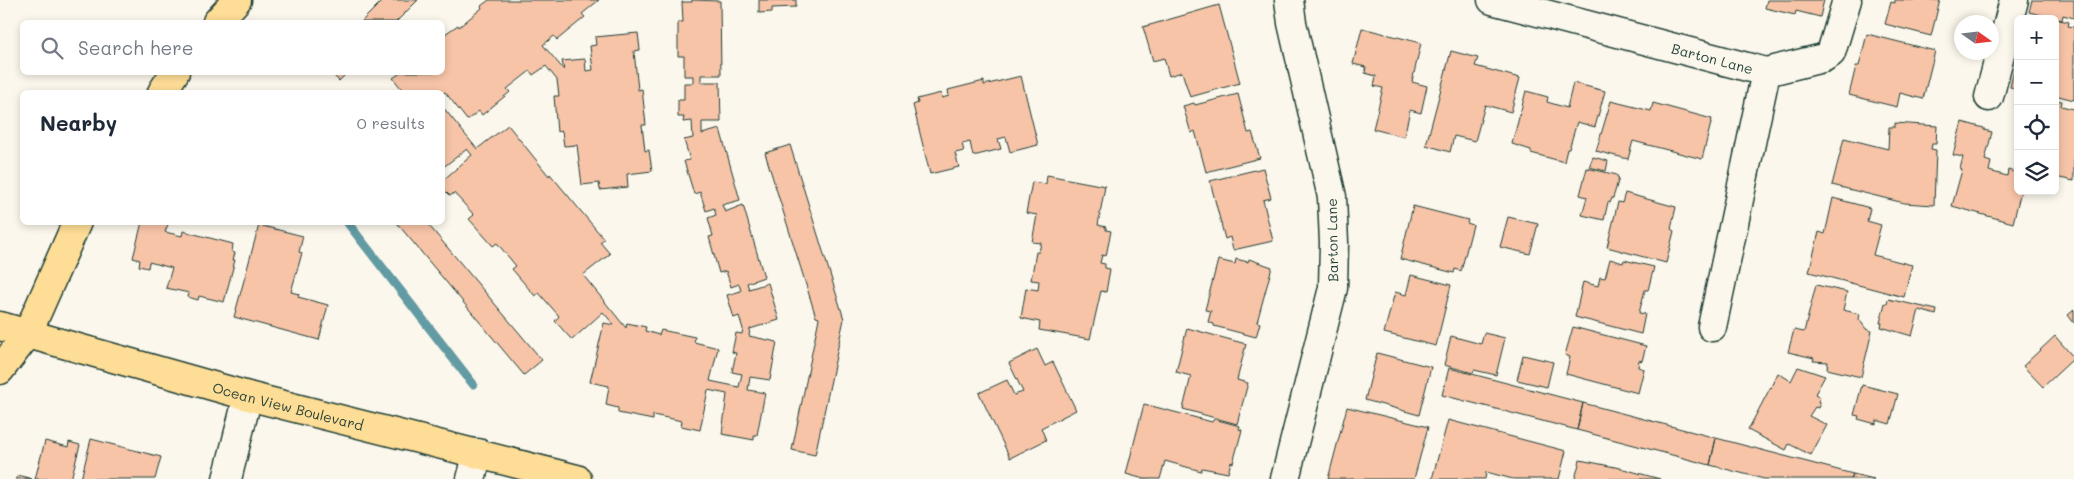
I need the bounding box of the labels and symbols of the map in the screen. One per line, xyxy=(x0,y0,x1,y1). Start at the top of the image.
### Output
north arrow xyxy=(1954,15,1999,60)
street label: Barton Lane xyxy=(1670,38,1755,78)
street label: Barton Lane xyxy=(1322,198,1342,282)
street label: Ocean View Boulevard xyxy=(210,377,366,434)

